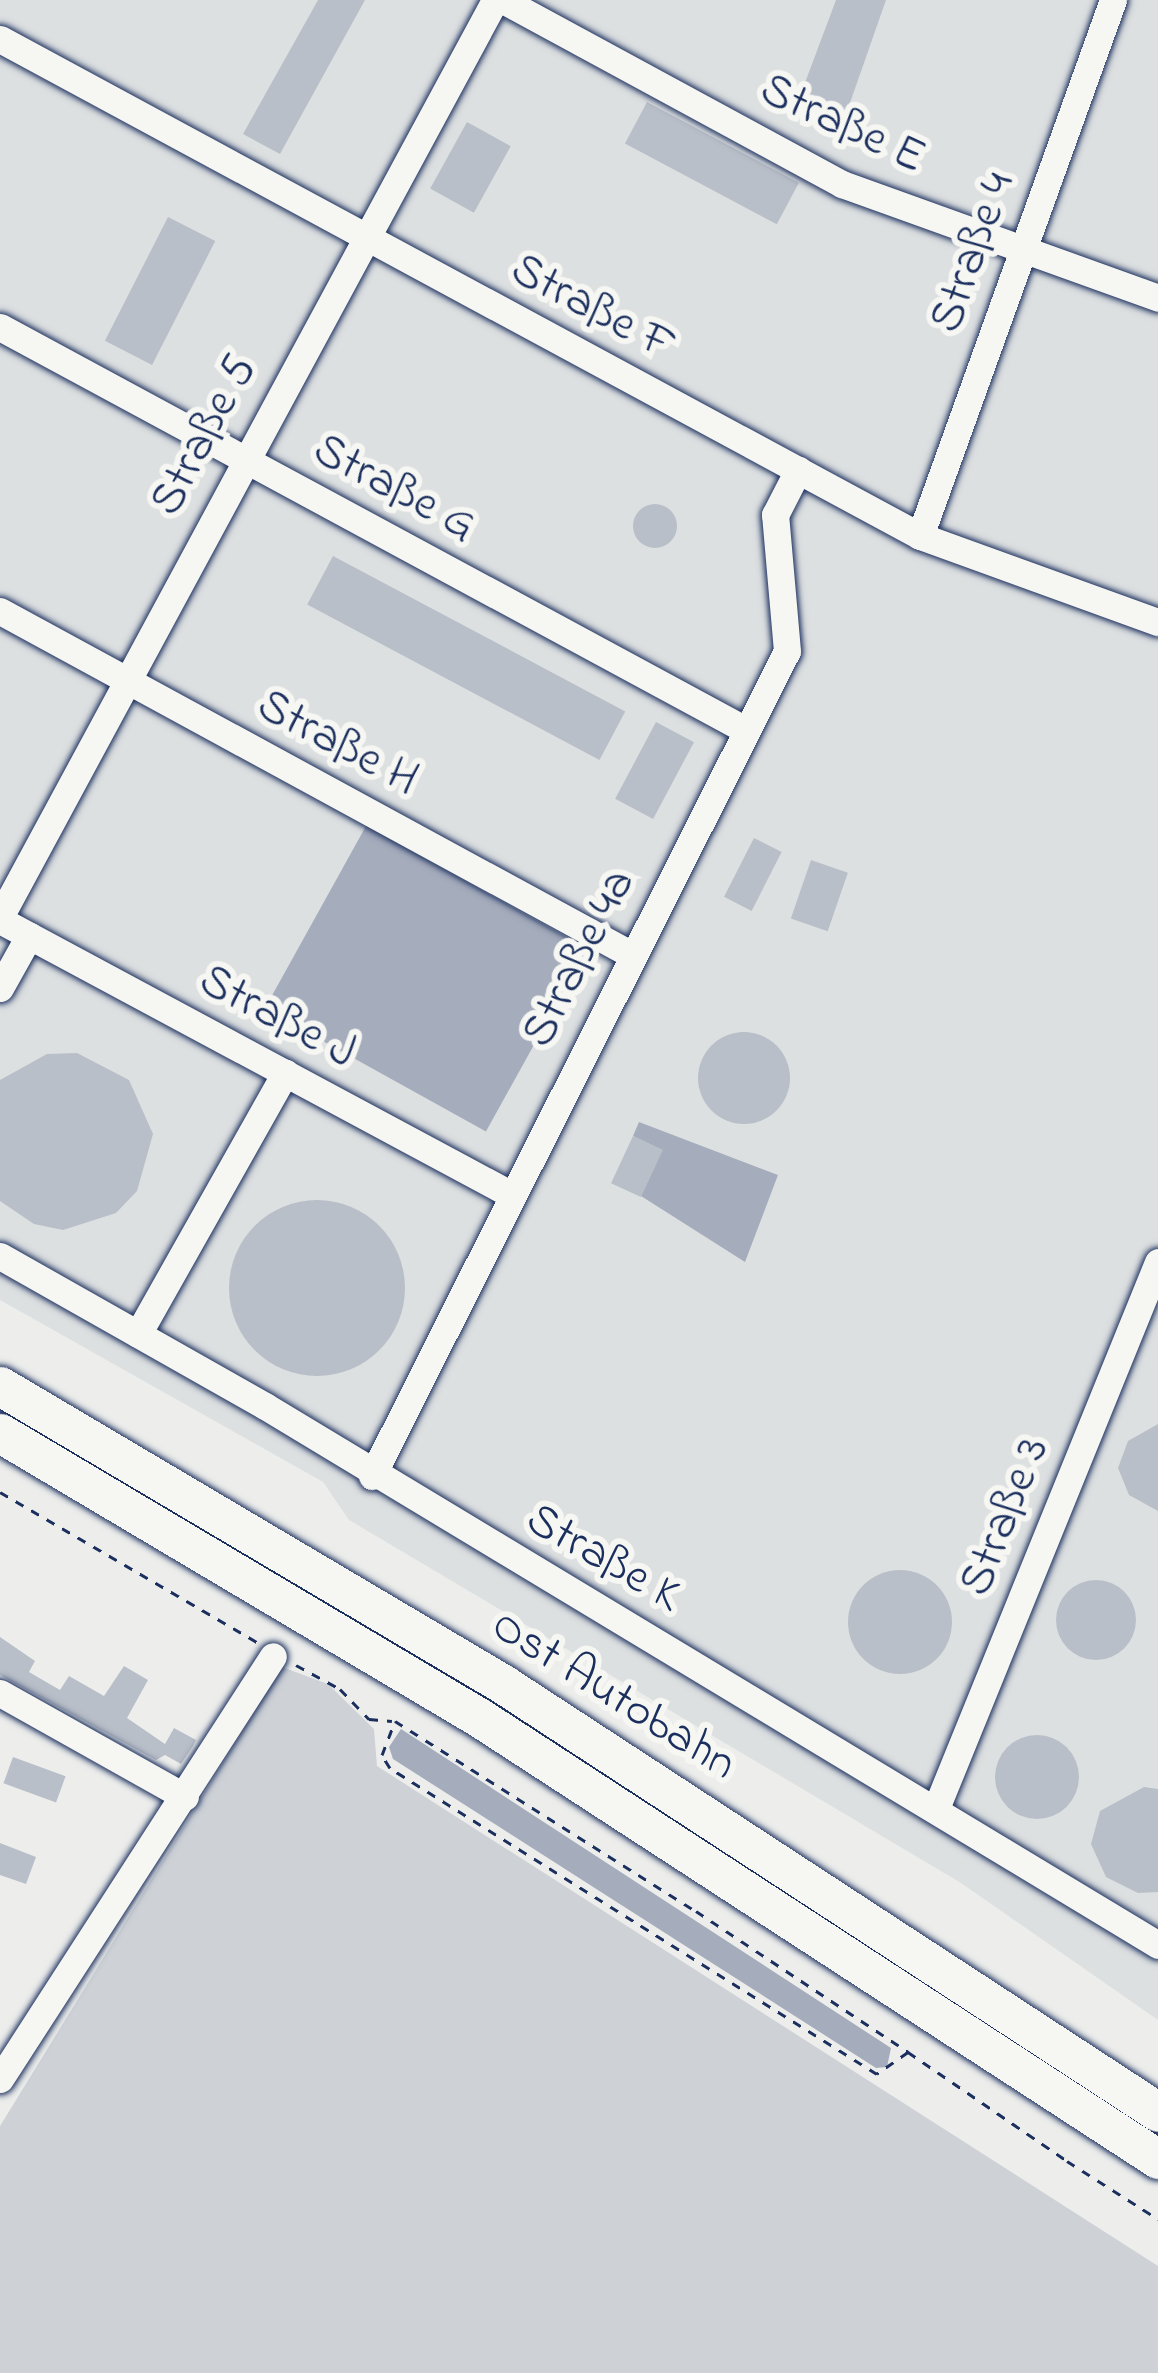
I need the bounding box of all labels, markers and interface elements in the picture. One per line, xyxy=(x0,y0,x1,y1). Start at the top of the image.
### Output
street label: Straße E xyxy=(750,62,934,188)
street label: Straße 4 xyxy=(919,165,1029,341)
street label: Straße F xyxy=(500,242,684,376)
street label: Straße 5 xyxy=(139,346,271,526)
street label: Straße G xyxy=(303,422,485,556)
street label: Straße H xyxy=(247,678,427,810)
street label: Straße 4a xyxy=(511,860,649,1058)
street label: Straße J xyxy=(189,953,365,1083)
street label: Straße 3 xyxy=(948,1429,1064,1605)
street label: Straße K xyxy=(515,1492,691,1626)
street label: Ost Autobahn xyxy=(480,1598,746,1794)

